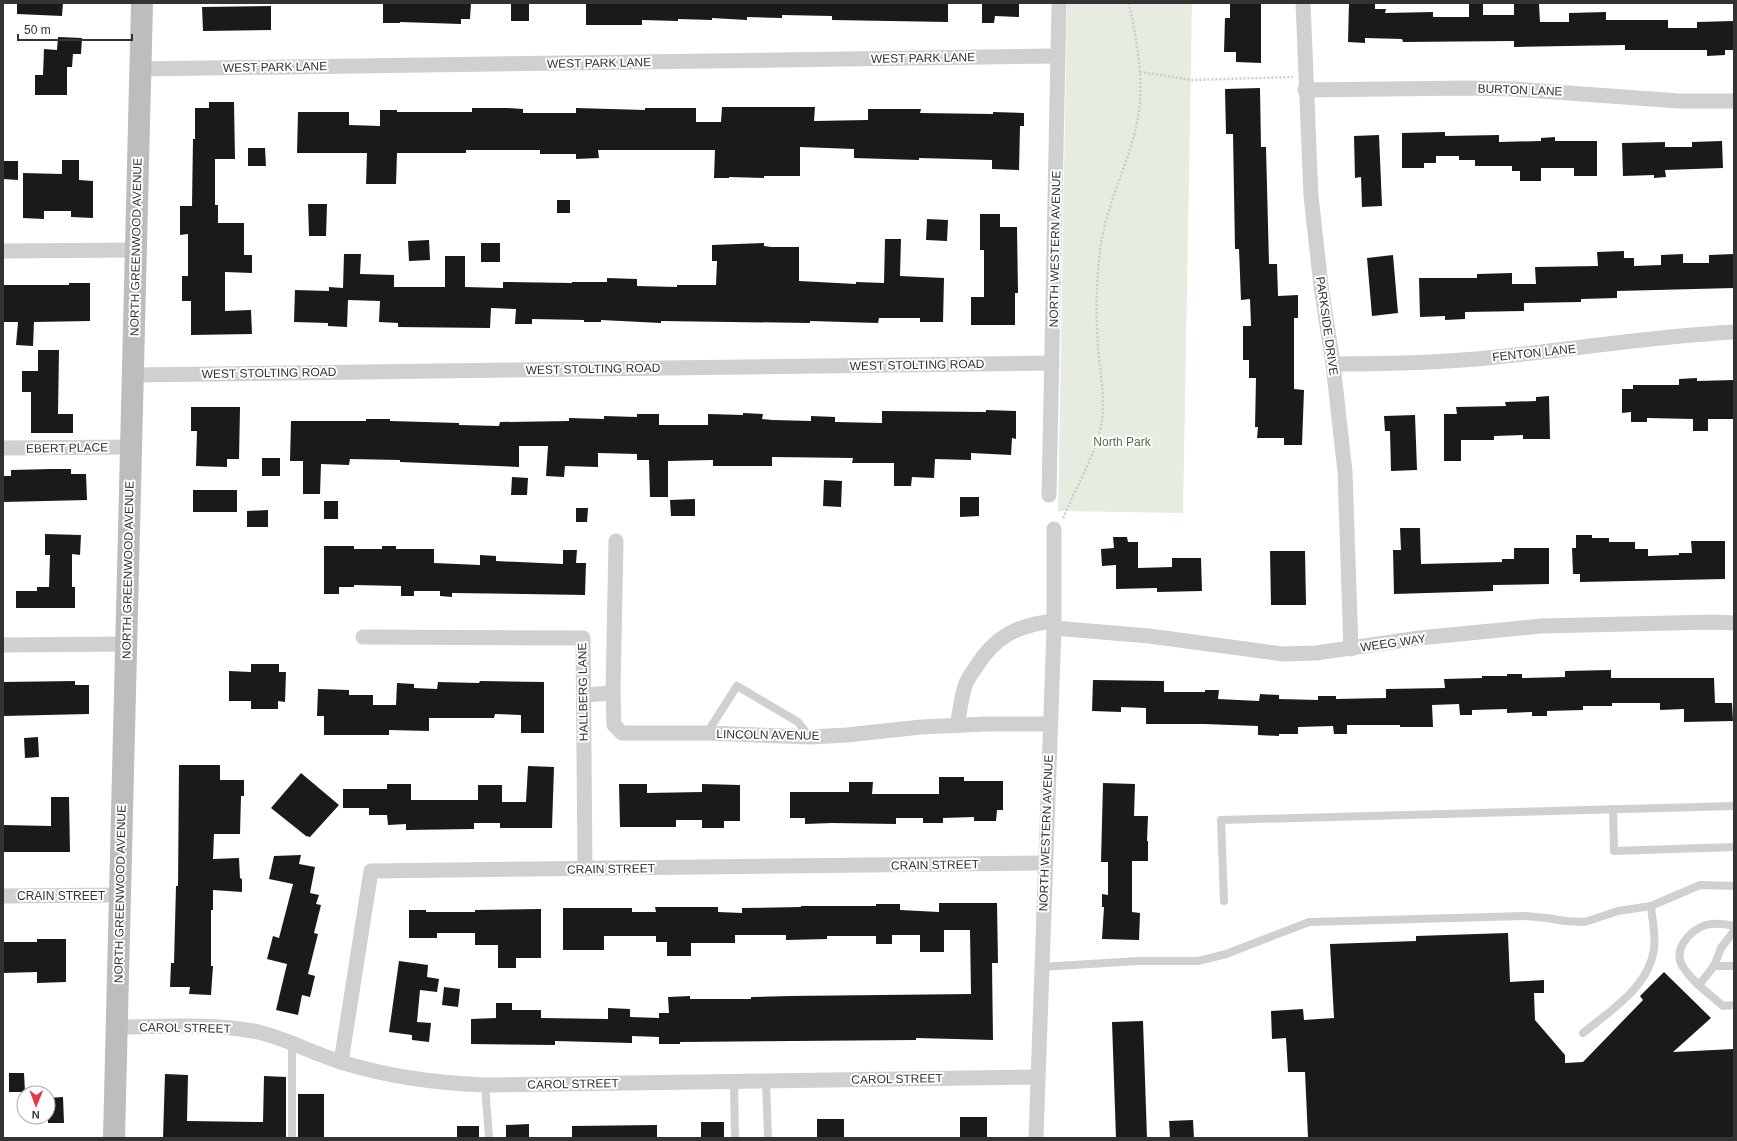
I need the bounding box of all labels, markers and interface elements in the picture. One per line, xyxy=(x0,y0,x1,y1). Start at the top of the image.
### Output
scale bar xyxy=(18,16,132,42)
text: 50 m xyxy=(24,23,51,37)
street label: WEST PARK LANE xyxy=(871,50,975,66)
street label: WEST PARK LANE xyxy=(547,55,651,71)
street label: WEST PARK LANE xyxy=(223,59,327,75)
street label: BURTON LANE xyxy=(1477,82,1563,98)
street label: NORTH GREENWOOD AVENUE xyxy=(127,158,145,336)
street label: NORTH WESTERN AVENUE xyxy=(1047,170,1063,328)
street label: PARKSIDE DRIVE xyxy=(1313,276,1341,376)
street label: FENTON LANE xyxy=(1492,342,1576,364)
street label: WEST STOLTING ROAD xyxy=(850,357,985,373)
street label: WEST STOLTING ROAD xyxy=(526,361,661,377)
street label: WEST STOLTING ROAD xyxy=(202,365,337,381)
park label: North Park xyxy=(1093,435,1152,449)
street label: EBERT PLACE xyxy=(26,440,108,456)
street label: NORTH GREENWOOD AVENUE xyxy=(119,481,137,659)
street label: WEEG WAY xyxy=(1359,631,1427,655)
street label: HALLBERG LANE xyxy=(575,643,591,741)
street label: LINCOLN AVENUE xyxy=(716,727,820,743)
street label: NORTH WESTERN AVENUE xyxy=(1036,754,1056,912)
street label: NORTH GREENWOOD AVENUE xyxy=(111,805,129,983)
street label: CRAIN STREET xyxy=(891,857,980,873)
street label: CRAIN STREET xyxy=(567,861,656,877)
street label: CRAIN STREET xyxy=(17,889,106,903)
street label: CAROL STREET xyxy=(139,1020,232,1036)
street label: CAROL STREET xyxy=(851,1071,944,1087)
street label: CAROL STREET xyxy=(527,1076,620,1092)
north arrow xyxy=(16,1085,56,1125)
text: N xyxy=(32,1109,40,1121)

